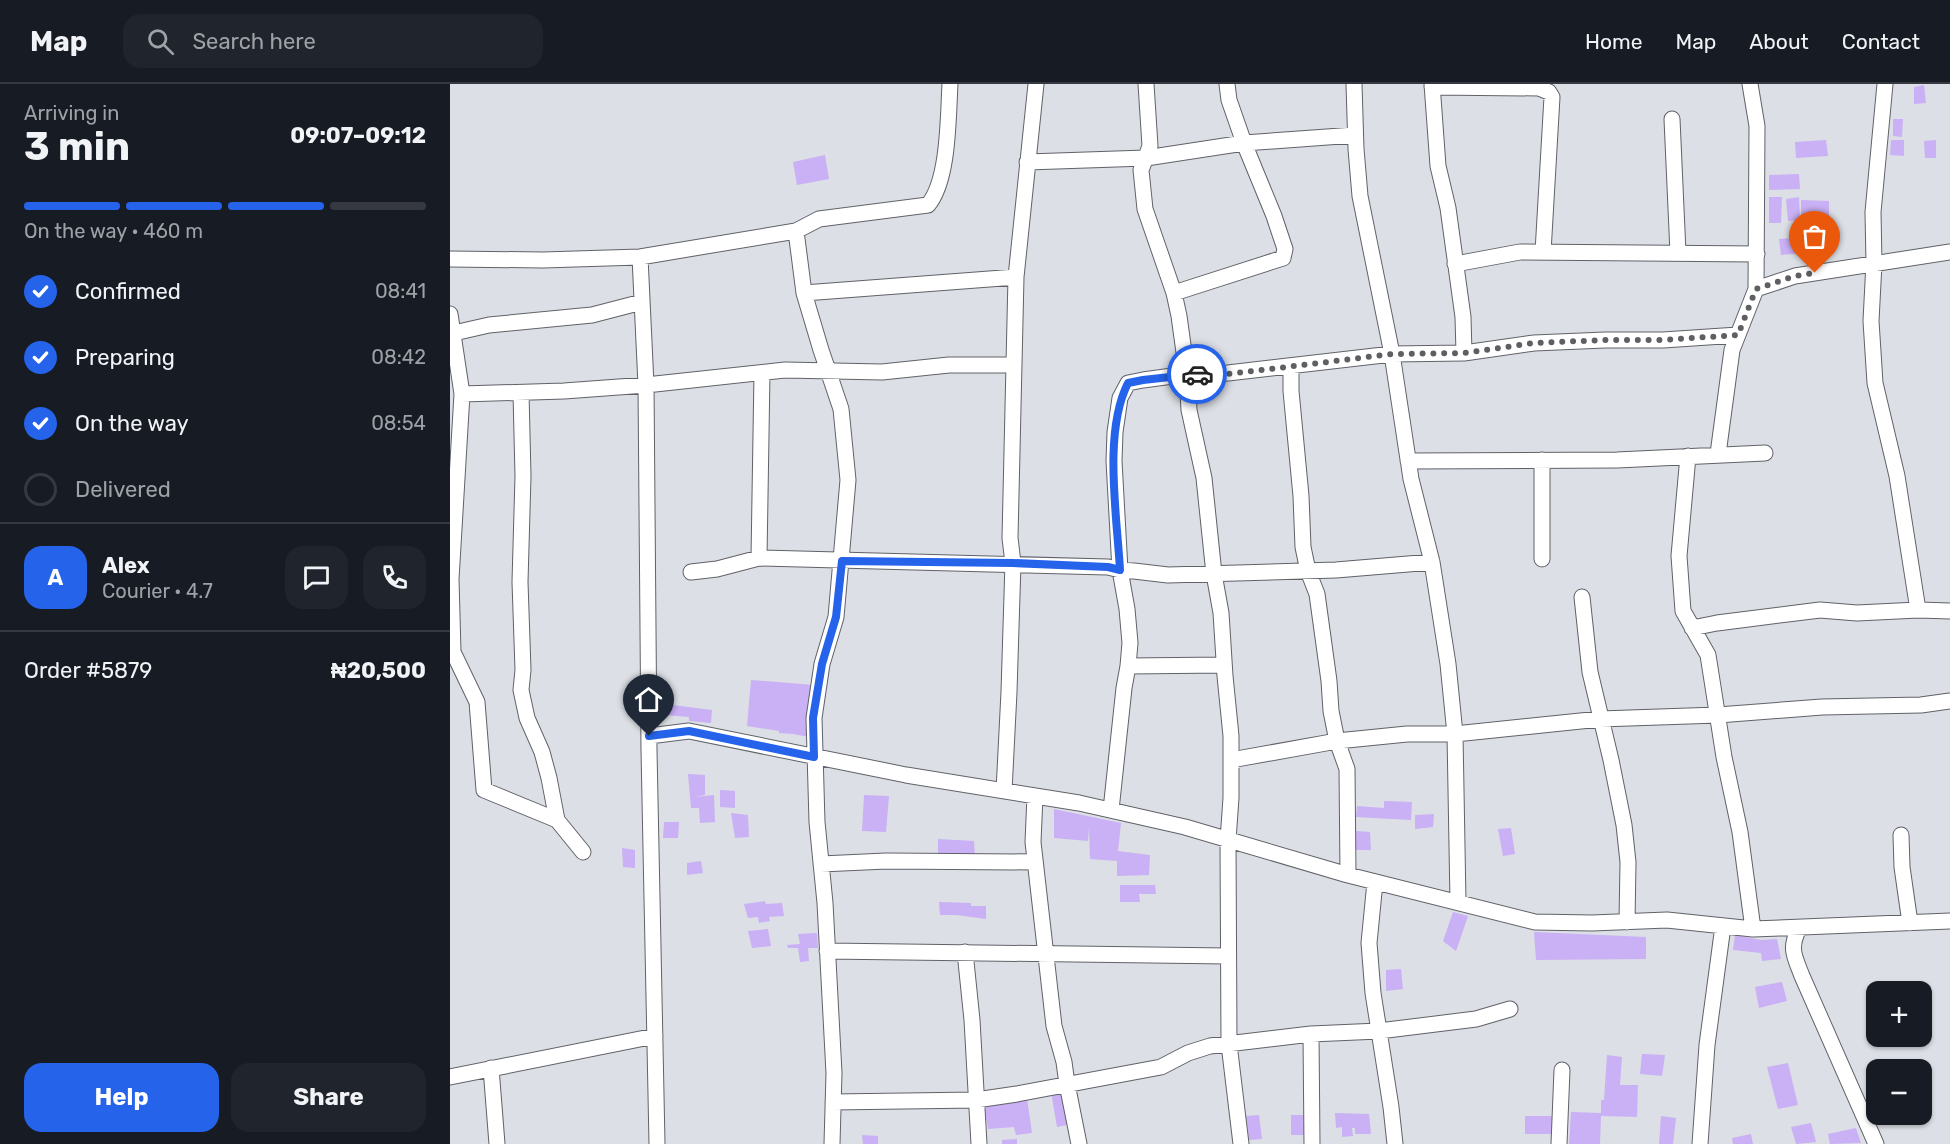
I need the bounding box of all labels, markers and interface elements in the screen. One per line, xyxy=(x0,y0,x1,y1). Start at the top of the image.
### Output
search box xyxy=(123,14,543,68)
text: Map xyxy=(30,25,87,58)
icon: search xyxy=(144,25,177,58)
text: Search here xyxy=(192,28,316,55)
text: Home xyxy=(1585,29,1642,54)
text: Map xyxy=(1675,29,1716,54)
text: About xyxy=(1749,29,1809,54)
text: Contact xyxy=(1842,29,1920,54)
text: Arriving in xyxy=(24,101,119,125)
text: 09:07–09:12 xyxy=(290,122,426,149)
text: 3 min xyxy=(24,124,130,170)
pin xyxy=(1789,211,1840,273)
text: On the way · 460 m xyxy=(24,219,203,243)
icon: bag xyxy=(1798,220,1831,253)
icon: check xyxy=(24,275,57,308)
text: Confirmed xyxy=(75,278,181,305)
text: 08:41 xyxy=(375,279,426,303)
icon: check xyxy=(24,341,57,374)
text: Preparing xyxy=(75,344,175,371)
courier xyxy=(1167,344,1227,404)
text: 08:42 xyxy=(371,345,426,369)
icon: car xyxy=(1181,358,1214,391)
icon: check xyxy=(24,407,57,440)
text: On the way xyxy=(75,410,189,437)
text: 08:54 xyxy=(371,411,426,435)
text: Delivered xyxy=(75,476,171,503)
button: chat xyxy=(285,546,348,609)
button: phone xyxy=(363,546,426,609)
text: Alex xyxy=(102,552,150,579)
text: A xyxy=(48,564,63,591)
text: Courier · 4.7 xyxy=(102,579,213,603)
text: Order #5879 xyxy=(24,657,152,684)
text: ₦20,500 xyxy=(331,657,426,684)
pin xyxy=(623,674,674,736)
icon: home xyxy=(632,683,665,716)
map controls xyxy=(1866,981,1932,1125)
button: + xyxy=(1866,981,1932,1047)
button: − xyxy=(1866,1059,1932,1125)
button: Help xyxy=(24,1063,219,1132)
button: Share xyxy=(231,1063,426,1132)

